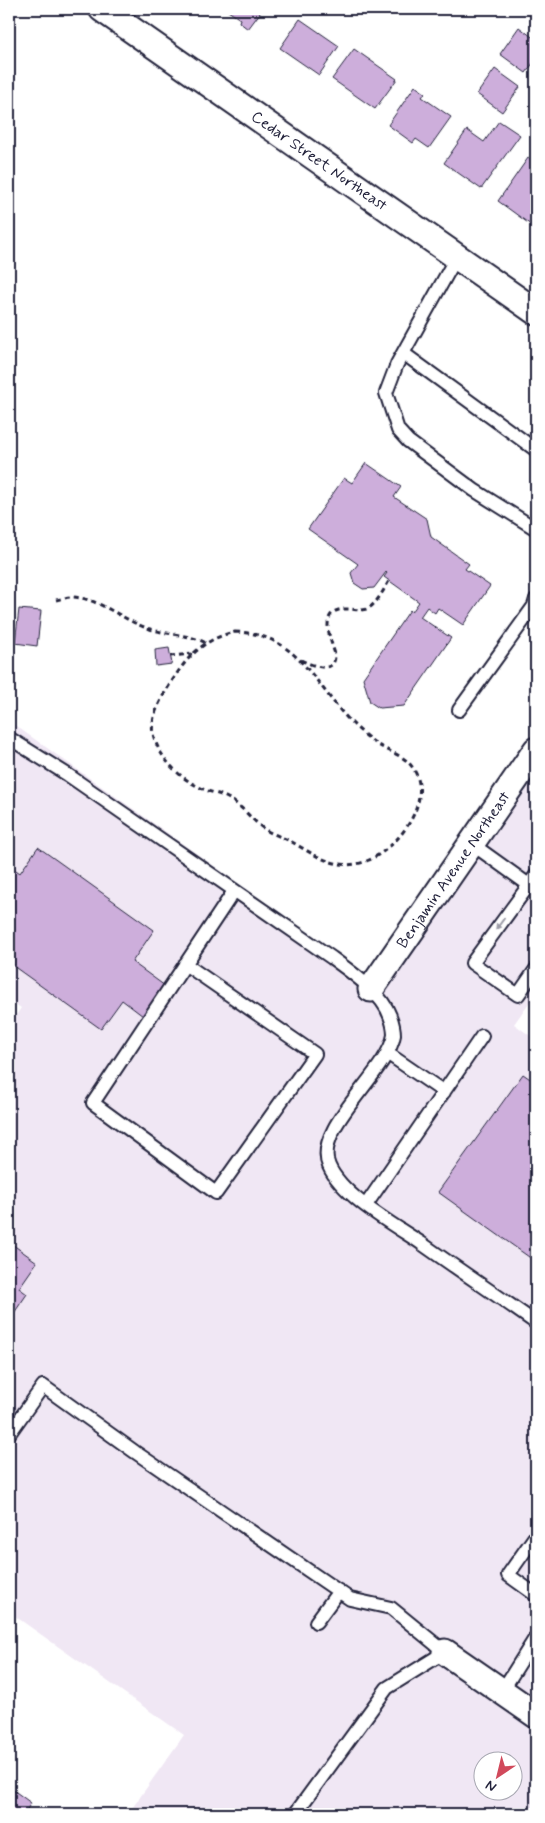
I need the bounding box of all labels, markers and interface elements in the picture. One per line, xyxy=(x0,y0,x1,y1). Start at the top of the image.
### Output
street label: Cedar Street Northeast xyxy=(247,106,392,216)
street label: Benjamin Avenue Northeast xyxy=(392,787,515,952)
one-way arrow xyxy=(495,918,505,931)
north arrow xyxy=(472,1750,522,1800)
text: N xyxy=(482,1776,500,1796)

